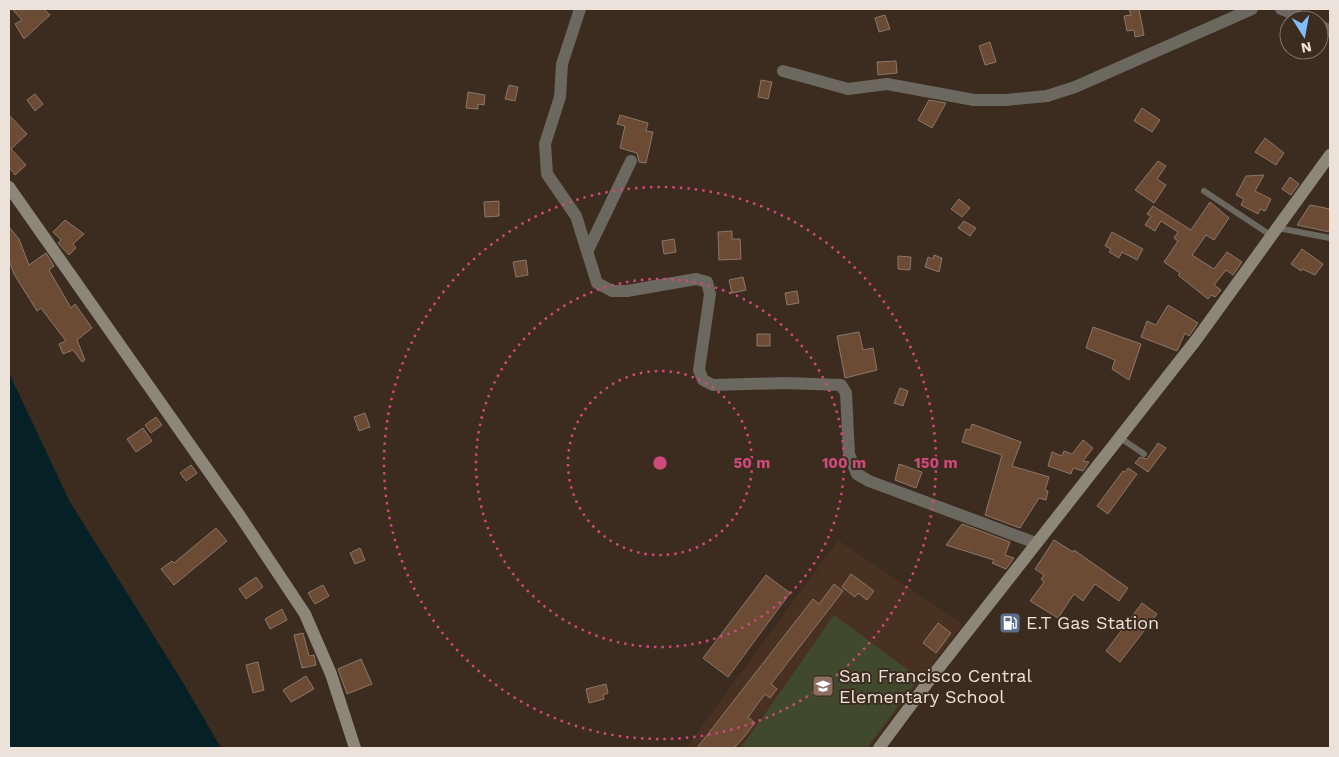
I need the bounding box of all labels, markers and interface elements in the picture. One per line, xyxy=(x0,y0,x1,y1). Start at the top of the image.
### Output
north arrow xyxy=(1279,10,1329,60)
text: N xyxy=(1300,39,1313,57)
centre of rings xyxy=(651,454,669,472)
text: 50 m xyxy=(734,454,770,472)
text: 100 m xyxy=(822,454,866,472)
text: 150 m xyxy=(914,454,958,472)
fuel station icon: E.T Gas Station xyxy=(998,611,1022,635)
place label: E.T Gas Station xyxy=(1026,612,1159,633)
place label: San Francisco Central Elementary School xyxy=(839,665,1032,707)
school or university icon: San Francisco Central Elementary School xyxy=(811,674,835,698)

